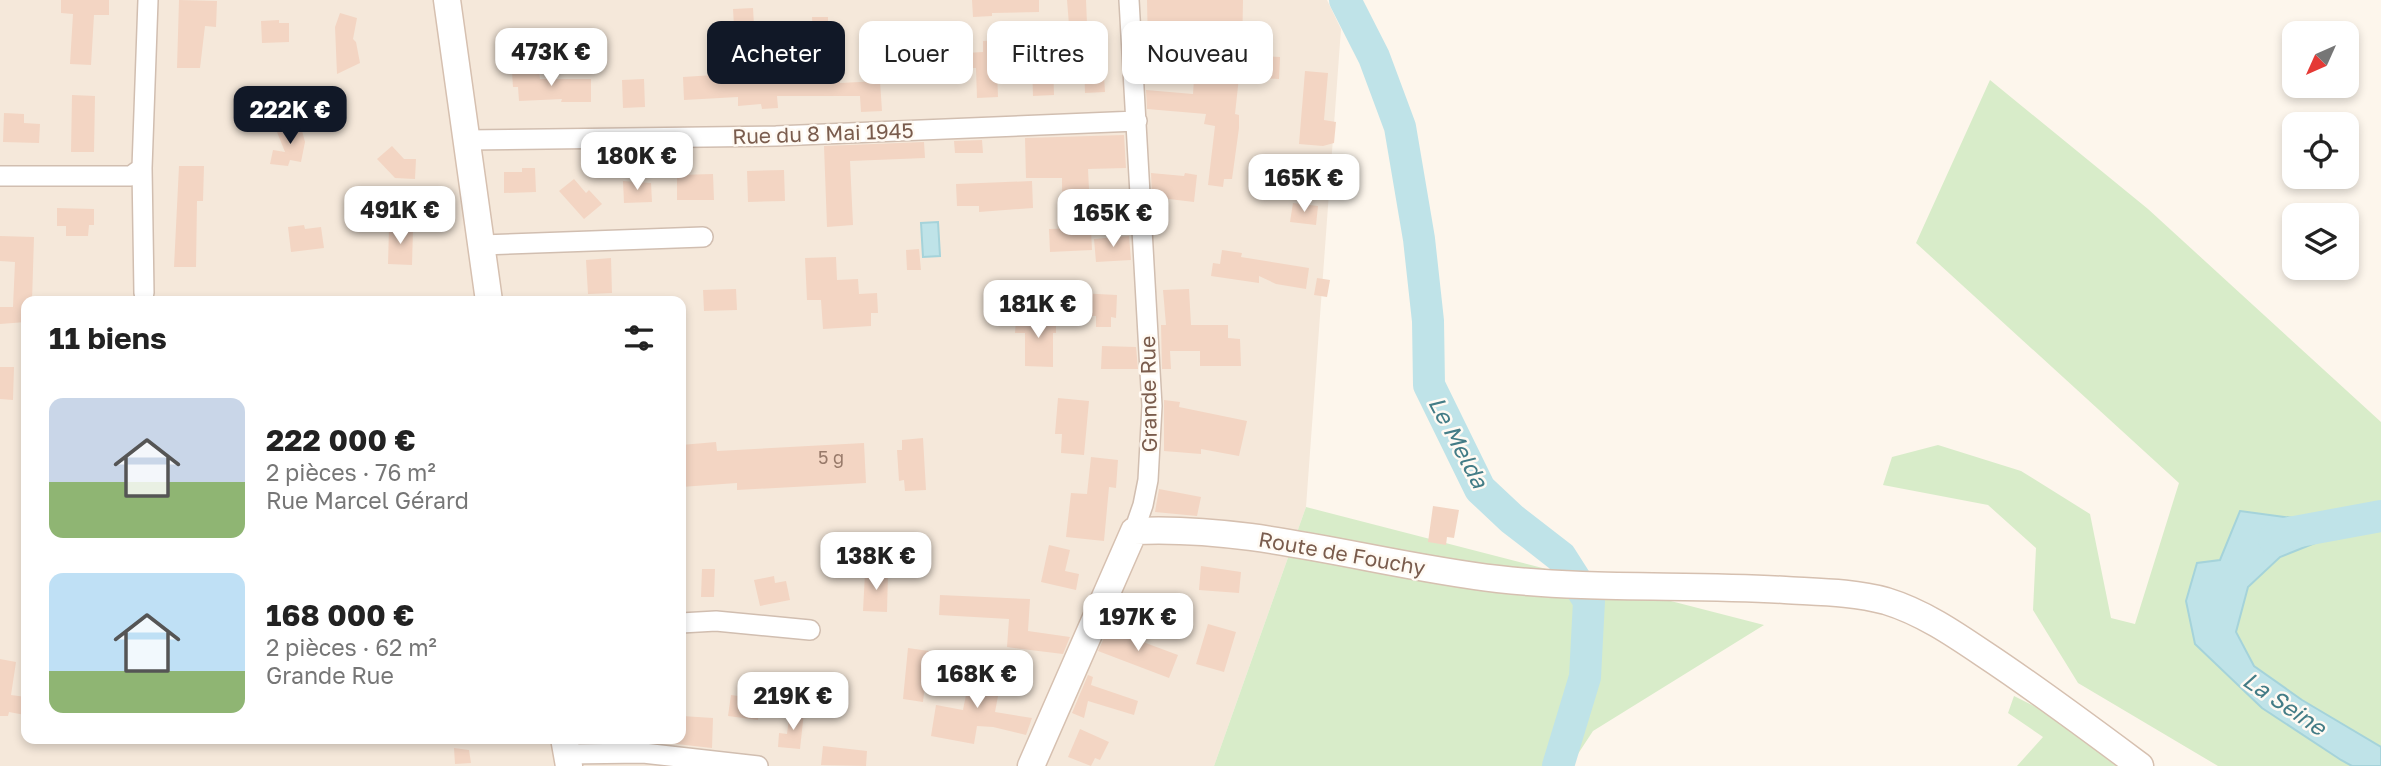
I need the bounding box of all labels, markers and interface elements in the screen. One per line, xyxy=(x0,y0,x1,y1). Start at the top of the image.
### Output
chip: Acheter xyxy=(707,21,845,84)
chip: Louer xyxy=(859,21,973,84)
chip: Filtres xyxy=(987,21,1108,84)
chip: Nouveau xyxy=(1122,21,1273,84)
north arrow xyxy=(2282,21,2359,98)
map controls xyxy=(2282,21,2359,280)
pin: 473K € xyxy=(494,28,608,88)
text: 473K € xyxy=(511,37,591,65)
pin: 222K € xyxy=(233,86,347,146)
text: 222K € xyxy=(250,95,330,123)
button: locate xyxy=(2282,112,2359,189)
street label: Rue du 8 Mai 1945 xyxy=(732,117,914,149)
pin: 180K € xyxy=(580,132,694,192)
text: 180K € xyxy=(597,141,677,169)
pin: 165K € xyxy=(1247,154,1361,214)
text: 165K € xyxy=(1264,163,1344,191)
pin: 491K € xyxy=(343,187,457,246)
pin: 165K € xyxy=(1056,190,1170,249)
text: 491K € xyxy=(360,195,440,223)
text: 165K € xyxy=(1073,198,1153,226)
button: layers xyxy=(2282,203,2359,280)
pin: 181K € xyxy=(981,280,1095,340)
text: 181K € xyxy=(999,289,1077,317)
icon: filters xyxy=(620,319,658,357)
text: 11 biens xyxy=(49,320,167,356)
street label: Grande Rue xyxy=(1134,335,1162,453)
water label: Le Melda xyxy=(1423,392,1495,493)
text: 222 000 € xyxy=(266,422,416,458)
icon: home xyxy=(105,426,189,510)
house number: 5 g xyxy=(818,446,844,468)
text: 2 pièces · 76 m² xyxy=(266,458,436,486)
text: Rue Marcel Gérard xyxy=(266,486,469,514)
street label: Route de Fouchy xyxy=(1257,526,1428,581)
pin: 138K € xyxy=(819,532,933,592)
text: 138K € xyxy=(836,541,916,569)
pin: 197K € xyxy=(1081,594,1195,653)
text: 168 000 € xyxy=(266,597,414,633)
icon: home xyxy=(105,601,189,685)
text: 197K € xyxy=(1099,602,1177,630)
text: 2 pièces · 62 m² xyxy=(266,633,437,661)
pin: 168K € xyxy=(920,650,1034,710)
text: 168K € xyxy=(937,659,1017,687)
text: Grande Rue xyxy=(266,661,394,689)
water label: La Seine xyxy=(2238,665,2333,742)
pin: 219K € xyxy=(736,672,850,732)
text: 219K € xyxy=(753,681,833,709)

